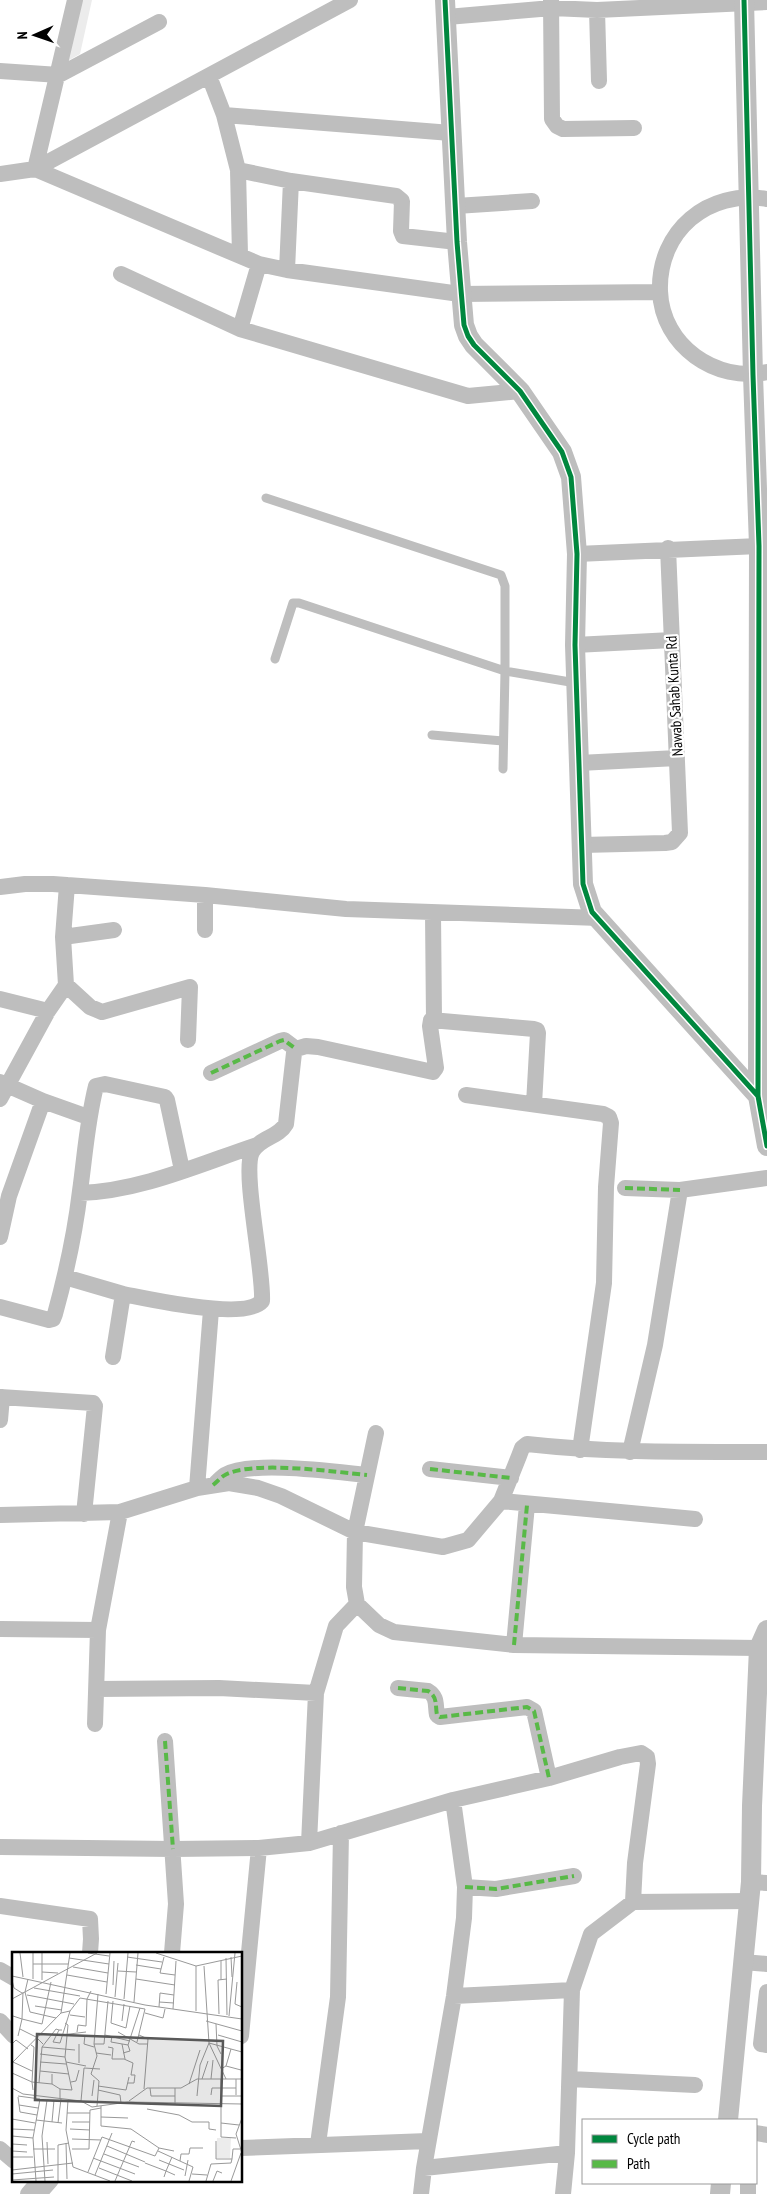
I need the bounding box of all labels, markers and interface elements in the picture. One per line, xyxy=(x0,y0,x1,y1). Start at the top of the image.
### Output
north arrow xyxy=(10,10,60,60)
text: N xyxy=(13,31,31,40)
street label: Nawab Sahab Kunta Rd xyxy=(661,635,687,757)
inset map xyxy=(12,1952,242,2182)
legend xyxy=(582,2119,757,2184)
text: Cycle path xyxy=(627,2129,680,2148)
text: Path xyxy=(627,2154,650,2173)

